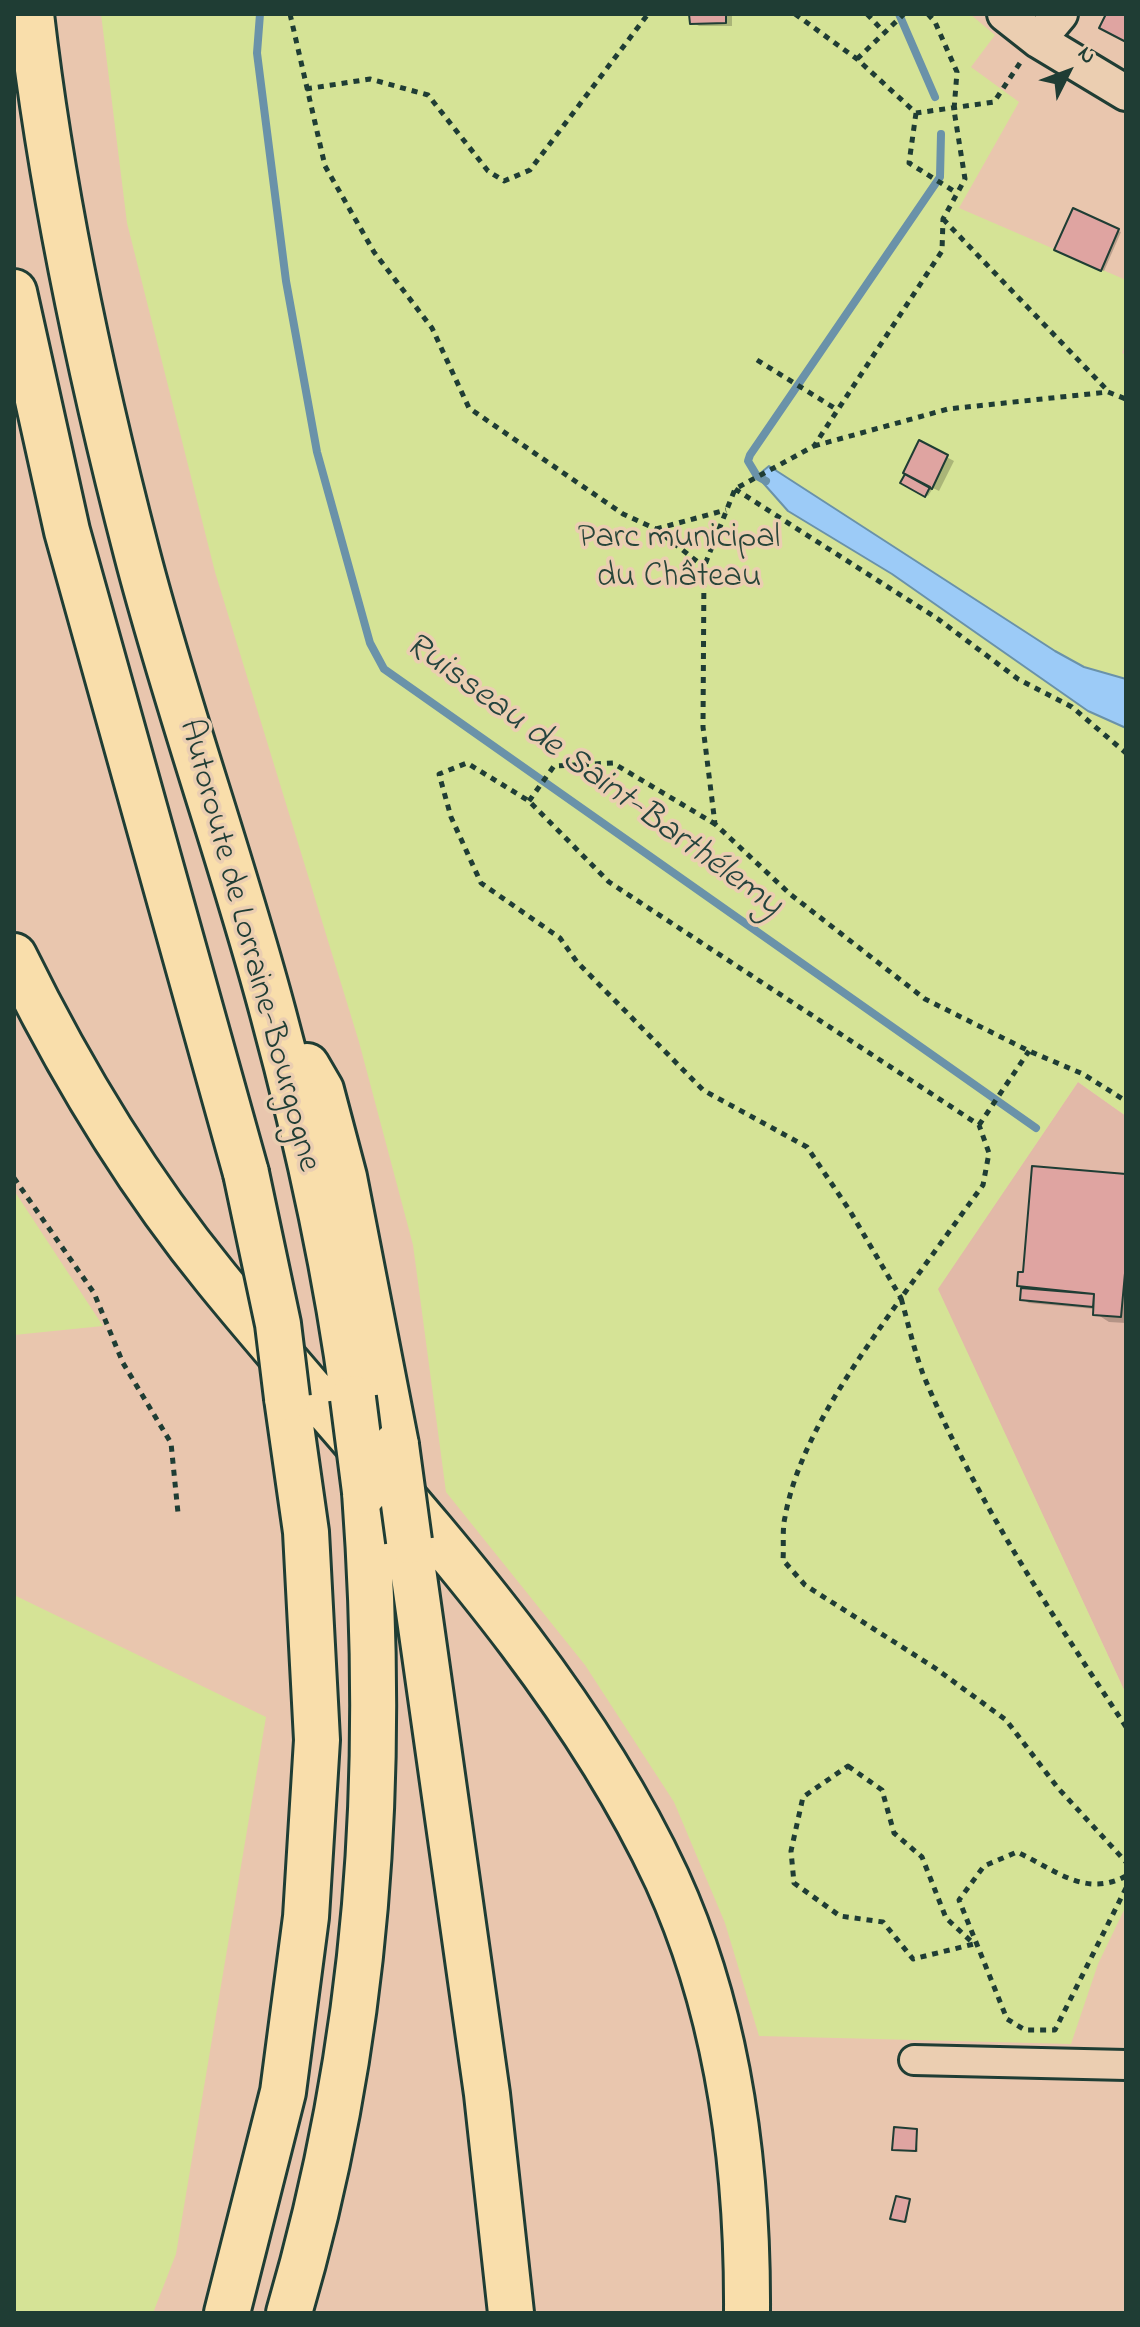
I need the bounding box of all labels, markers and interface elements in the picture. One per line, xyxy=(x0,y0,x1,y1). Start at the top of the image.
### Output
north arrow xyxy=(1028,32,1108,112)
text: N xyxy=(1069,40,1103,72)
park label: Parc municipal du Château xyxy=(578,520,780,600)
water label: Ruisseau de Saint-Barthélemy xyxy=(395,625,789,929)
street label: Autoroute de Lorraine-Bourgogne xyxy=(167,716,327,1176)

